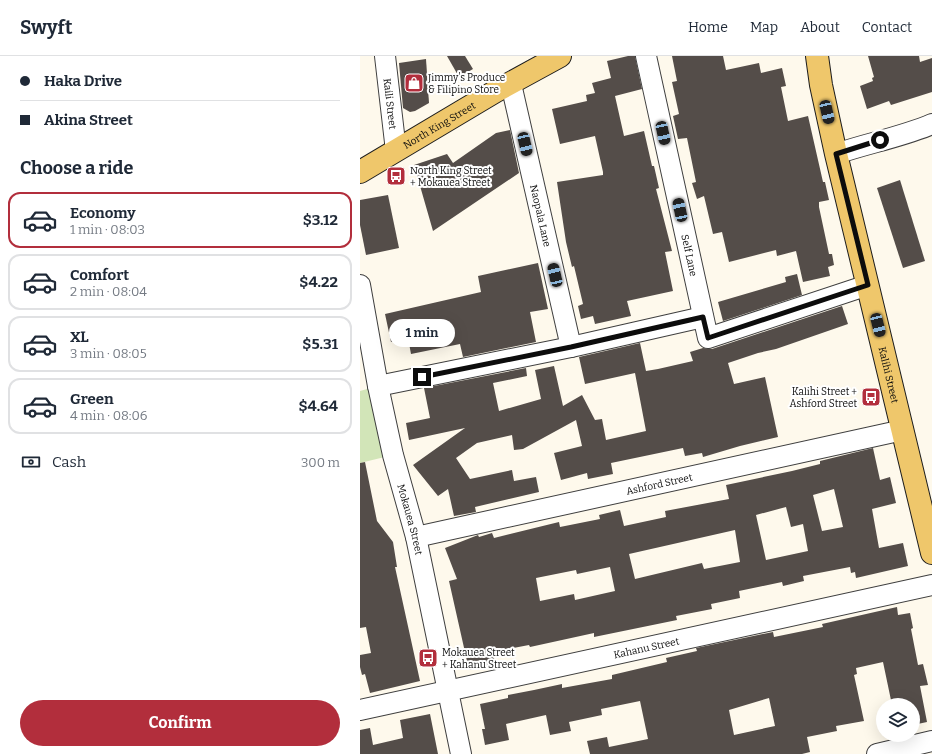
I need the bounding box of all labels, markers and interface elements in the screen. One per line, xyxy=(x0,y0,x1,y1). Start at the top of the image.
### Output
text: Swyft xyxy=(20,16,72,39)
text: Home xyxy=(688,19,728,36)
text: Map xyxy=(750,19,778,36)
text: About xyxy=(800,19,840,36)
text: Contact xyxy=(862,19,912,36)
text: Haka Drive xyxy=(44,72,122,90)
shop icon: Jimmy's Produce & Filipino Store xyxy=(403,72,425,94)
place label: Jimmy's Produce & Filipino Store xyxy=(427,72,505,96)
street label: Kaili Street xyxy=(381,78,398,130)
street label: North King Street xyxy=(401,99,478,152)
car xyxy=(818,99,836,125)
text: Akina Street xyxy=(44,111,133,129)
car xyxy=(655,120,671,146)
car xyxy=(516,131,534,157)
route start xyxy=(871,131,889,149)
text: Choose a ride xyxy=(20,157,133,179)
bus stop icon: North King Street + Mokauea Street xyxy=(385,165,407,187)
place label: North King Street + Mokauea Street xyxy=(410,165,492,189)
street label: Naopala Lane xyxy=(527,184,553,248)
car xyxy=(672,197,688,223)
icon: car xyxy=(22,202,58,238)
text: Economy xyxy=(70,204,136,222)
text: $3.12 xyxy=(303,211,338,229)
text: 1 min · 08:03 xyxy=(70,222,145,237)
street label: Self Lane xyxy=(678,233,699,277)
car xyxy=(546,262,564,288)
icon: car xyxy=(22,264,58,300)
text: Comfort xyxy=(70,266,129,284)
text: $4.22 xyxy=(299,273,338,291)
text: 2 min · 08:04 xyxy=(70,284,147,299)
car xyxy=(869,312,887,338)
callout: 1 min xyxy=(389,319,455,347)
text: 1 min xyxy=(406,325,438,340)
icon: car xyxy=(22,326,58,362)
text: XL xyxy=(70,328,89,346)
text: $5.31 xyxy=(302,335,338,353)
text: 3 min · 08:05 xyxy=(70,346,147,361)
street label: Kalihi Street xyxy=(876,346,901,405)
route end xyxy=(413,368,431,386)
place label: Kalihi Street + Ashford Street xyxy=(790,386,857,410)
bus stop icon: Kalihi Street + Ashford Street xyxy=(860,386,882,408)
icon: car xyxy=(22,388,58,424)
text: Green xyxy=(70,390,114,408)
text: $4.64 xyxy=(299,397,338,415)
text: 4 min · 08:06 xyxy=(70,408,148,423)
icon: cash xyxy=(20,451,42,473)
text: Cash xyxy=(52,453,86,471)
text: 300 m xyxy=(301,455,340,470)
street label: Ashford Street xyxy=(625,471,694,498)
street label: Mokauea Street xyxy=(394,483,425,556)
street label: Kahanu Street xyxy=(613,635,681,661)
bus stop icon: Mokauea Street + Kahanu Street xyxy=(417,647,439,669)
place label: Mokauea Street + Kahanu Street xyxy=(442,647,517,671)
map controls xyxy=(876,698,920,742)
button: layers xyxy=(876,698,920,742)
button: Confirm xyxy=(20,700,340,746)

